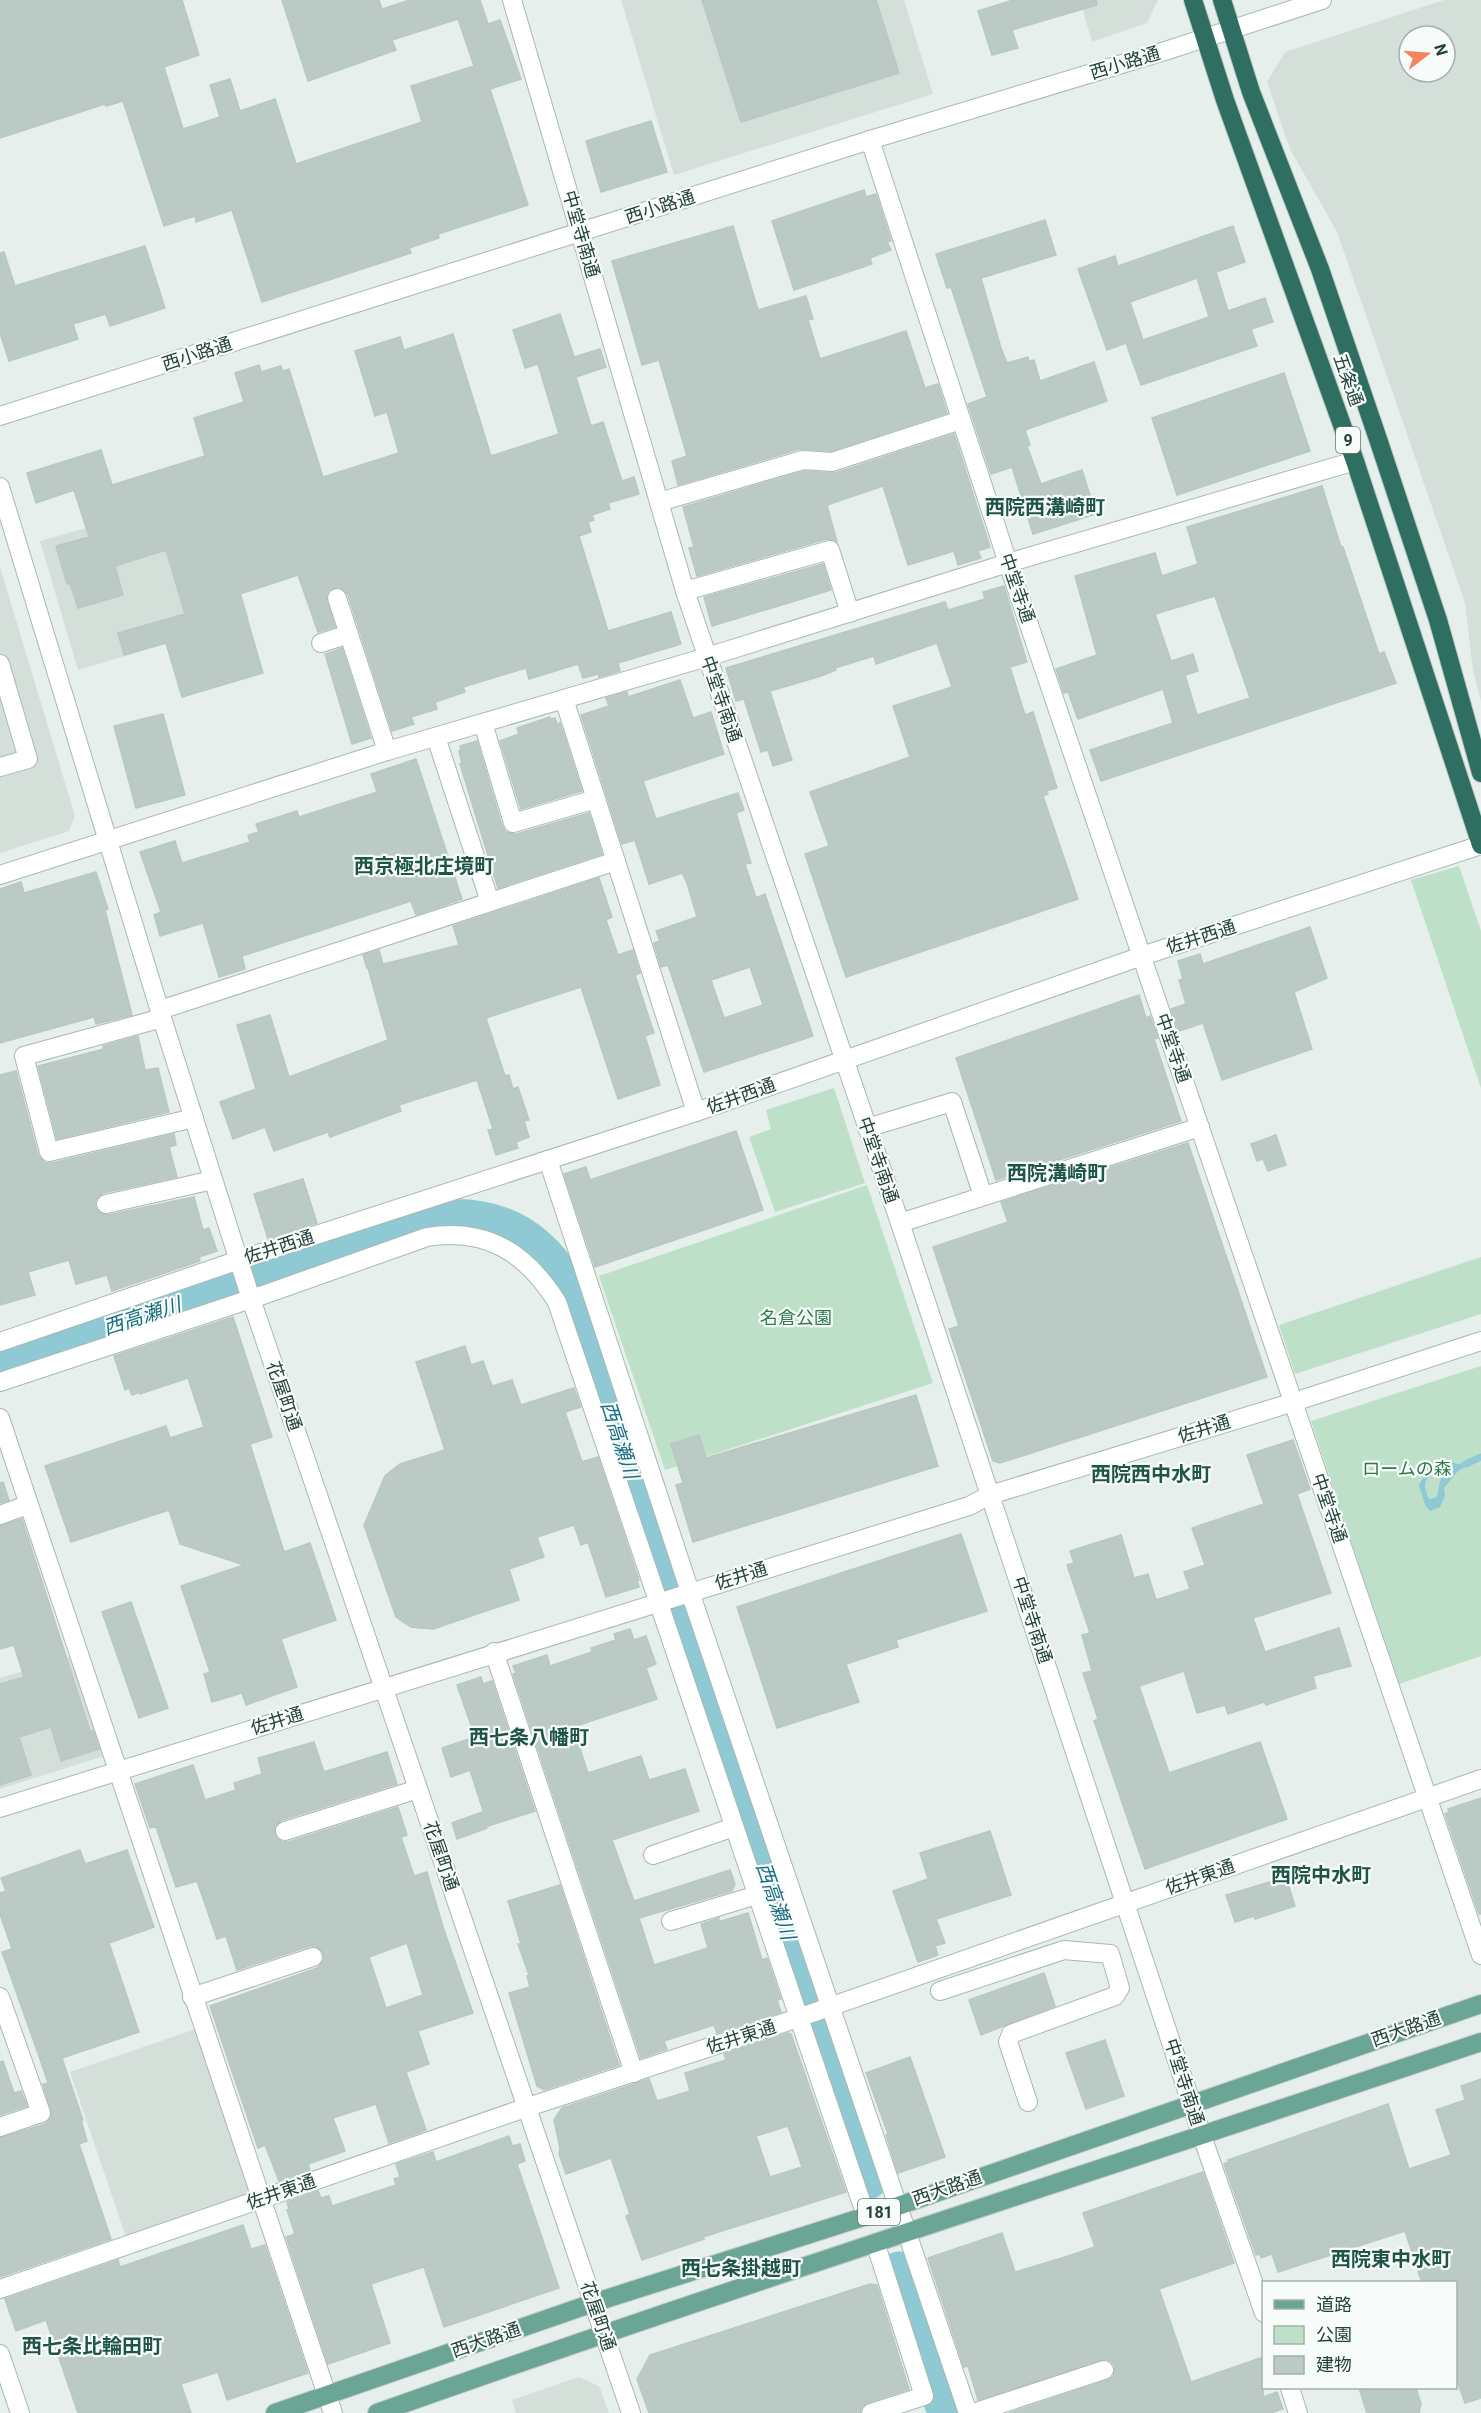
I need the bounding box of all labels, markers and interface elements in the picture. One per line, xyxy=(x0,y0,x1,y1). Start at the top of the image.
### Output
north arrow xyxy=(1397,24,1457,84)
street label: 西小路通 xyxy=(1087,42,1162,83)
text: N xyxy=(1430,42,1452,58)
street label: 西小路通 xyxy=(622,185,697,228)
street label: 中堂寺南通 xyxy=(559,188,604,280)
street label: 西小路通 xyxy=(159,332,234,375)
street label: 五条通 xyxy=(1329,351,1368,409)
road number: 9 xyxy=(1336,427,1360,453)
district label: 西院西溝崎町 xyxy=(985,495,1105,519)
street label: 中堂寺通 xyxy=(996,550,1039,625)
street label: 中堂寺南通 xyxy=(697,653,746,745)
district label: 西京極北庄境町 xyxy=(354,854,494,878)
street label: 佐井西通 xyxy=(1163,915,1238,958)
street label: 中堂寺通 xyxy=(1152,1010,1195,1085)
street label: 佐井西通 xyxy=(703,1073,778,1118)
street label: 中堂寺南通 xyxy=(854,1114,903,1206)
district label: 西院溝崎町 xyxy=(1007,1161,1107,1185)
street label: 佐井西通 xyxy=(241,1225,316,1268)
water label: 西高瀬川 xyxy=(100,1292,186,1340)
park label: 名倉公園 xyxy=(760,1307,832,1328)
street label: 花屋町通 xyxy=(263,1358,306,1433)
water label: 西高瀬川 xyxy=(596,1398,644,1484)
street label: 佐井通 xyxy=(1175,1411,1233,1446)
park label: ロームの森 xyxy=(1362,1458,1452,1479)
district label: 西院西中水町 xyxy=(1091,1462,1211,1486)
street label: 中堂寺通 xyxy=(1308,1470,1351,1545)
street label: 佐井通 xyxy=(712,1558,770,1593)
street label: 中堂寺南通 xyxy=(1009,1574,1056,1666)
street label: 佐井通 xyxy=(248,1703,306,1738)
district label: 西七条八幡町 xyxy=(469,1725,589,1749)
street label: 花屋町通 xyxy=(420,1818,463,1893)
street label: 佐井東通 xyxy=(1162,1855,1237,1898)
water label: 西高瀬川 xyxy=(752,1859,801,1945)
district label: 西院中水町 xyxy=(1271,1863,1371,1887)
street label: 西大路通 xyxy=(1368,2007,1443,2050)
street label: 佐井東通 xyxy=(703,2015,778,2058)
street label: 中堂寺南通 xyxy=(1161,2036,1208,2128)
street label: 西大路通 xyxy=(909,2166,984,2209)
street label: 佐井東通 xyxy=(243,2170,318,2213)
road number: 181 xyxy=(858,2199,900,2225)
district label: 西院東中水町 xyxy=(1331,2247,1451,2271)
district label: 西七条掛越町 xyxy=(681,2256,801,2280)
street label: 花屋町通 xyxy=(577,2278,620,2353)
legend xyxy=(1262,2281,1457,2389)
text: 道路 xyxy=(1316,2294,1352,2315)
street label: 西大路通 xyxy=(448,2318,523,2361)
text: 公園 xyxy=(1316,2324,1352,2345)
district label: 西七条比輪田町 xyxy=(22,2334,162,2358)
text: 建物 xyxy=(1316,2354,1352,2375)

